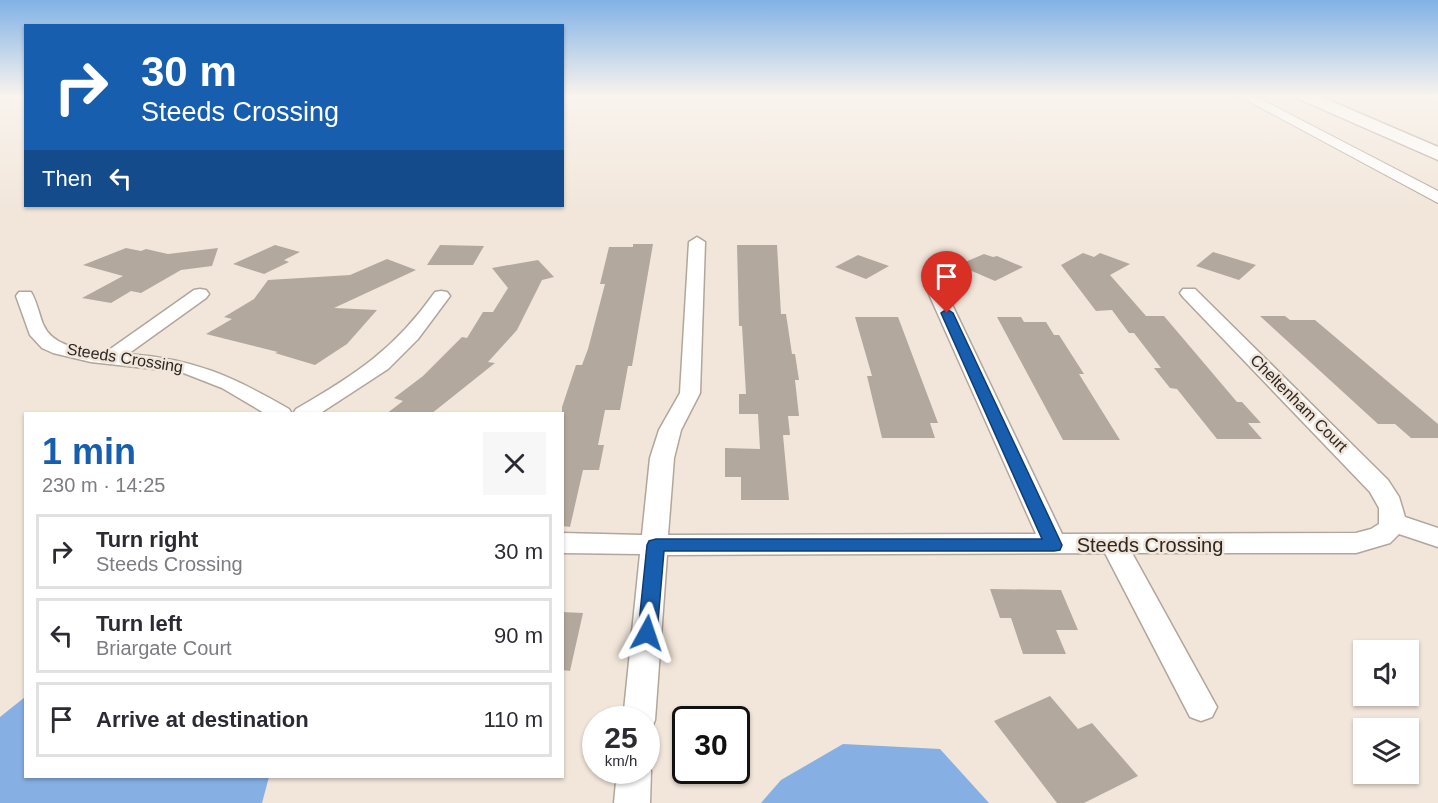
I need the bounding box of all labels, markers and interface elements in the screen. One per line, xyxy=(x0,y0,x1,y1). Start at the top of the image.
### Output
icon: right xyxy=(42,48,120,126)
text: 30 m xyxy=(141,48,237,95)
text: Steeds Crossing xyxy=(141,97,339,127)
icon: left xyxy=(104,162,137,195)
text: Then xyxy=(42,166,92,191)
pin xyxy=(921,251,972,313)
icon: arrive xyxy=(930,260,963,293)
street label: Steeds Crossing xyxy=(66,340,184,376)
street label: Cheltenham Court xyxy=(1247,351,1351,455)
text: 1 min xyxy=(42,431,136,472)
button: close xyxy=(483,432,546,495)
text: 230 m · 14:25 xyxy=(42,474,165,496)
text: Turn right xyxy=(96,527,198,552)
street label: Steeds Crossing xyxy=(1077,534,1223,556)
icon: right xyxy=(45,535,78,568)
text: 30 m xyxy=(494,539,543,564)
text: Steeds Crossing xyxy=(96,553,243,575)
position arrow xyxy=(615,601,679,665)
text: Turn left xyxy=(96,611,182,636)
icon: left xyxy=(45,619,78,652)
text: 90 m xyxy=(494,623,543,648)
text: Briargate Court xyxy=(96,637,232,659)
map controls xyxy=(1353,640,1419,784)
button: sound xyxy=(1353,640,1419,706)
icon: arrive xyxy=(45,703,78,736)
speed limit sign: 30 xyxy=(672,706,750,784)
text: Arrive at destination xyxy=(96,707,309,732)
text: 110 m xyxy=(483,707,543,732)
button: layers xyxy=(1353,718,1419,784)
text: 25 xyxy=(604,721,638,754)
text: km/h xyxy=(605,752,637,769)

